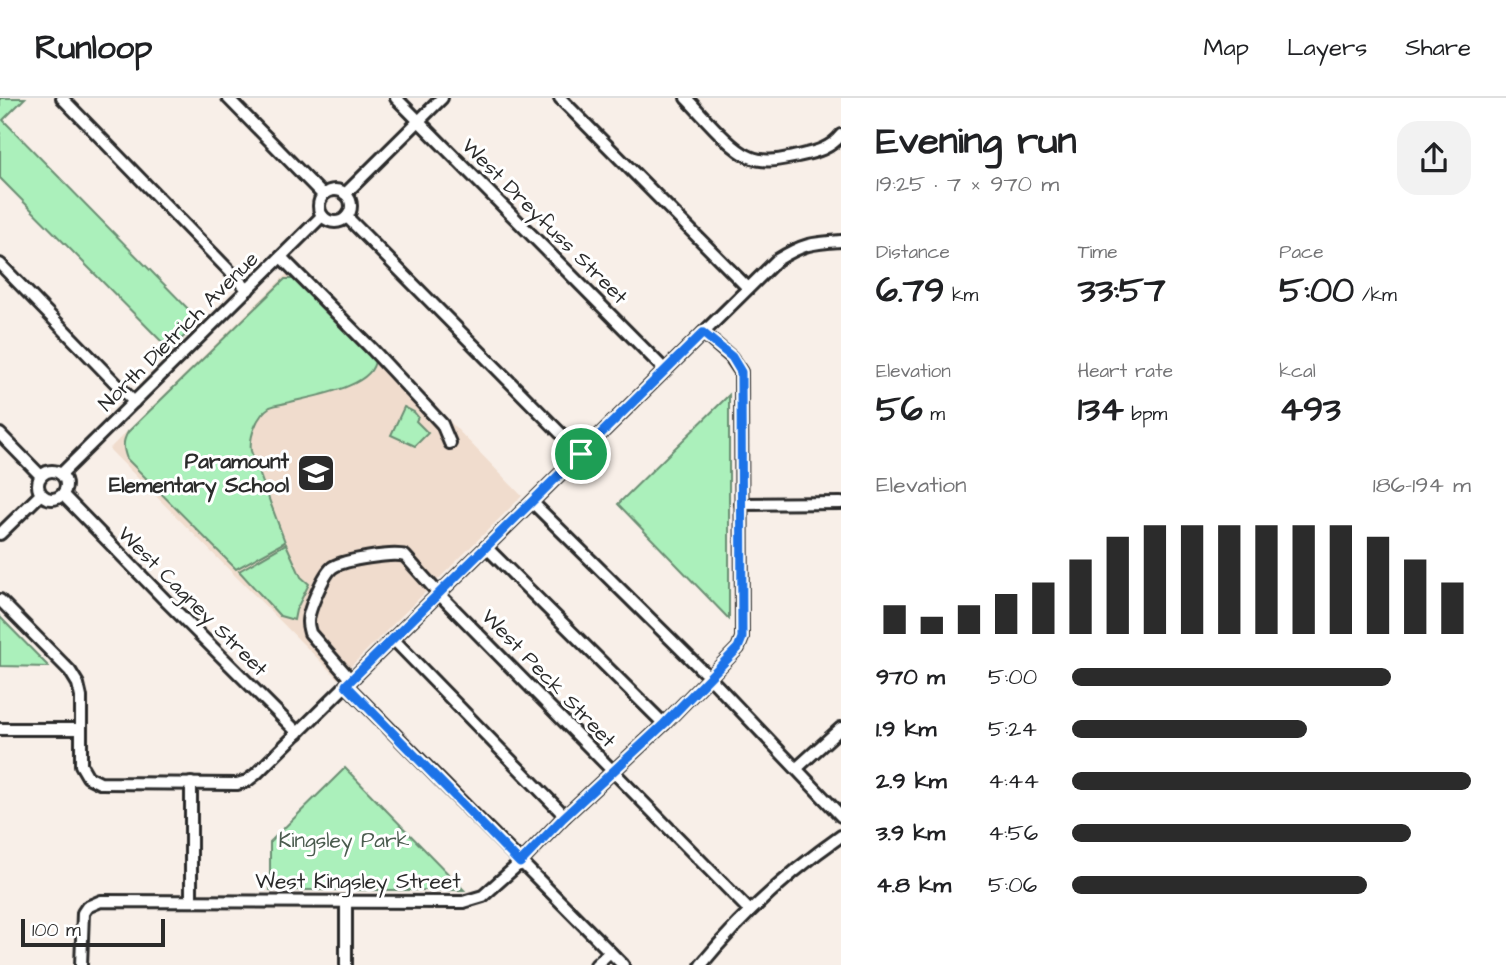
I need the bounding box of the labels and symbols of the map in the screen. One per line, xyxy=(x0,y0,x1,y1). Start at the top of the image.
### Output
street label: West Dreyfuss Street xyxy=(454,132,634,313)
street label: North Dietrich Avenue xyxy=(92,245,265,418)
pin xyxy=(551,424,611,484)
place label: Paramount Elementary School xyxy=(109,447,290,503)
school or university icon: Paramount Elementary School xyxy=(295,452,337,494)
street label: West Cagney Street xyxy=(110,520,275,685)
street label: West Peck Street xyxy=(475,603,623,754)
park label: Kingsley Park xyxy=(279,826,410,857)
street label: West Kingsley Street xyxy=(255,867,461,898)
scale bar xyxy=(21,916,164,948)

